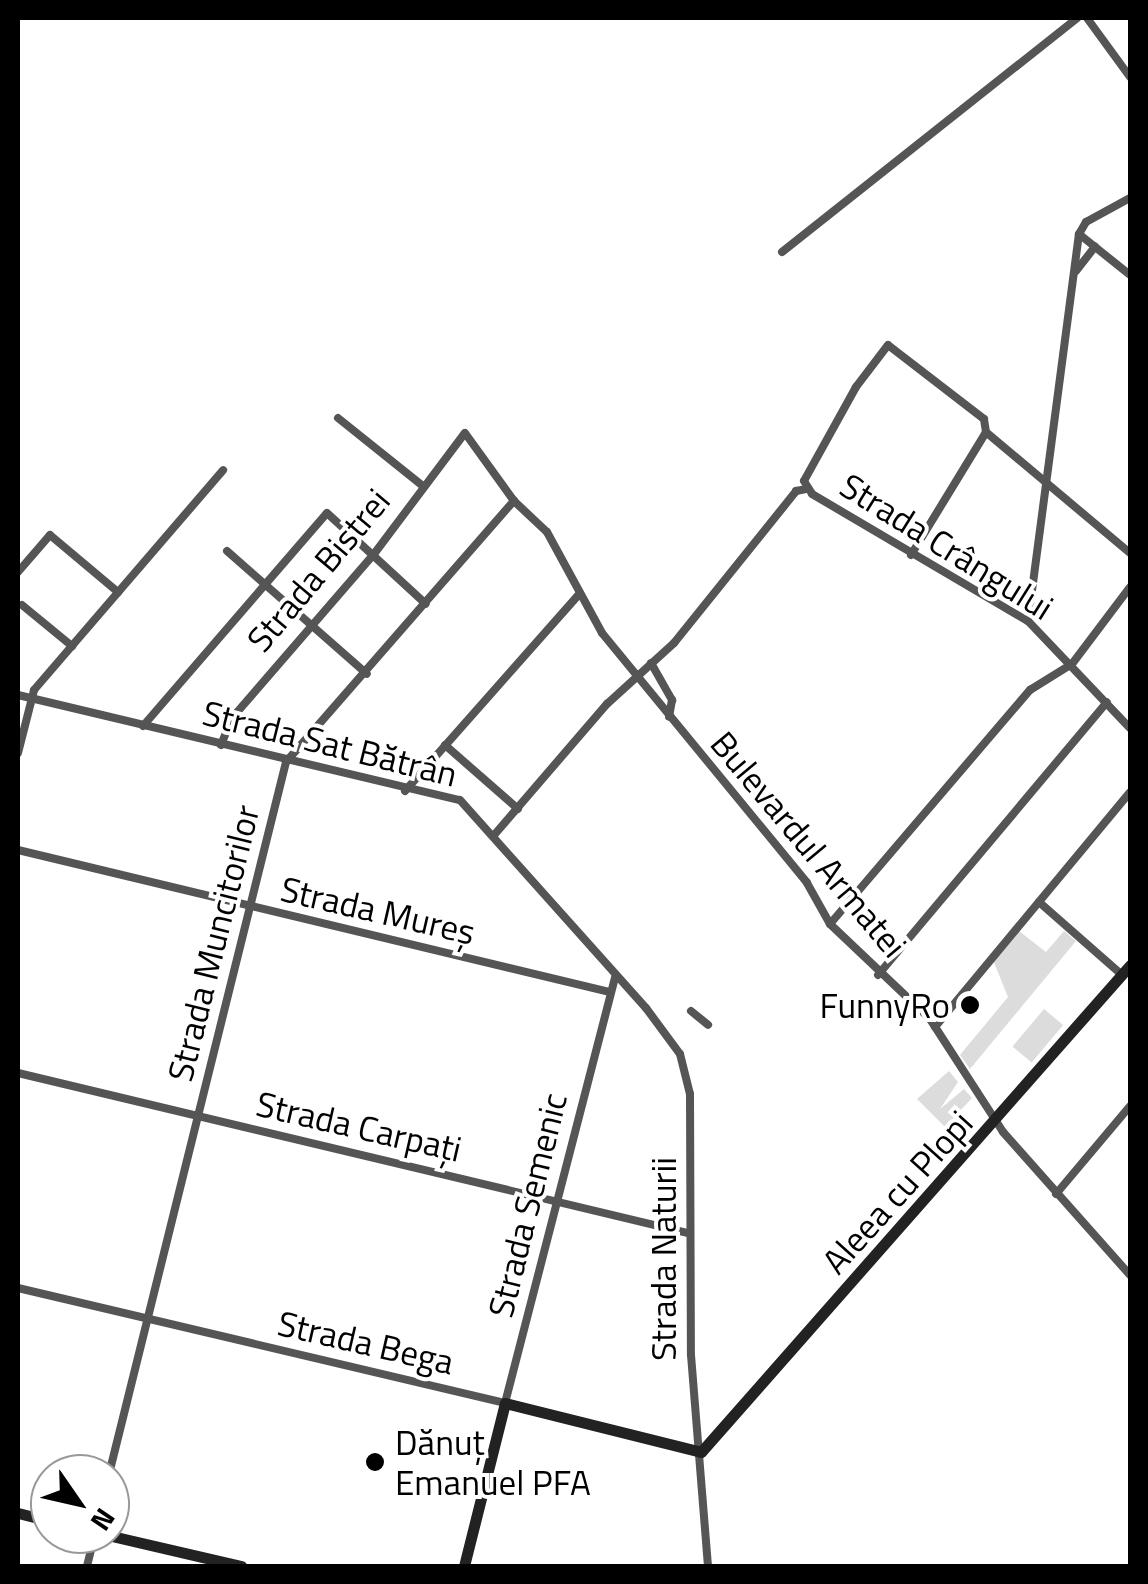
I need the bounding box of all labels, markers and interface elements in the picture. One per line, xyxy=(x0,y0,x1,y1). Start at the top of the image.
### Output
street label: Strada Crângului xyxy=(833,464,1061,628)
street label: Strada Bistrei xyxy=(238,480,398,660)
street label: Strada Sat Bătrân xyxy=(198,691,462,795)
street label: Bulevardul Armatei xyxy=(702,723,916,965)
street label: Strada Muncitorilor xyxy=(158,800,268,1086)
street label: Strada Mureș xyxy=(277,867,479,953)
place label: FunnyRo xyxy=(820,984,950,1026)
marker: FunnyRo xyxy=(959,994,981,1016)
street label: Strada Carpați xyxy=(252,1082,466,1170)
street label: Strada Semenic xyxy=(479,1089,575,1321)
street label: Aleea cu Plopi xyxy=(813,1102,981,1282)
street label: Strada Naturii xyxy=(642,1157,684,1361)
street label: Strada Bega xyxy=(274,1301,458,1383)
place label: Dănuț Emanuel PFA xyxy=(395,1421,591,1503)
marker: Dănuț Emanuel PFA xyxy=(364,1451,386,1473)
north arrow xyxy=(30,1454,130,1554)
text: N xyxy=(80,1500,127,1540)

